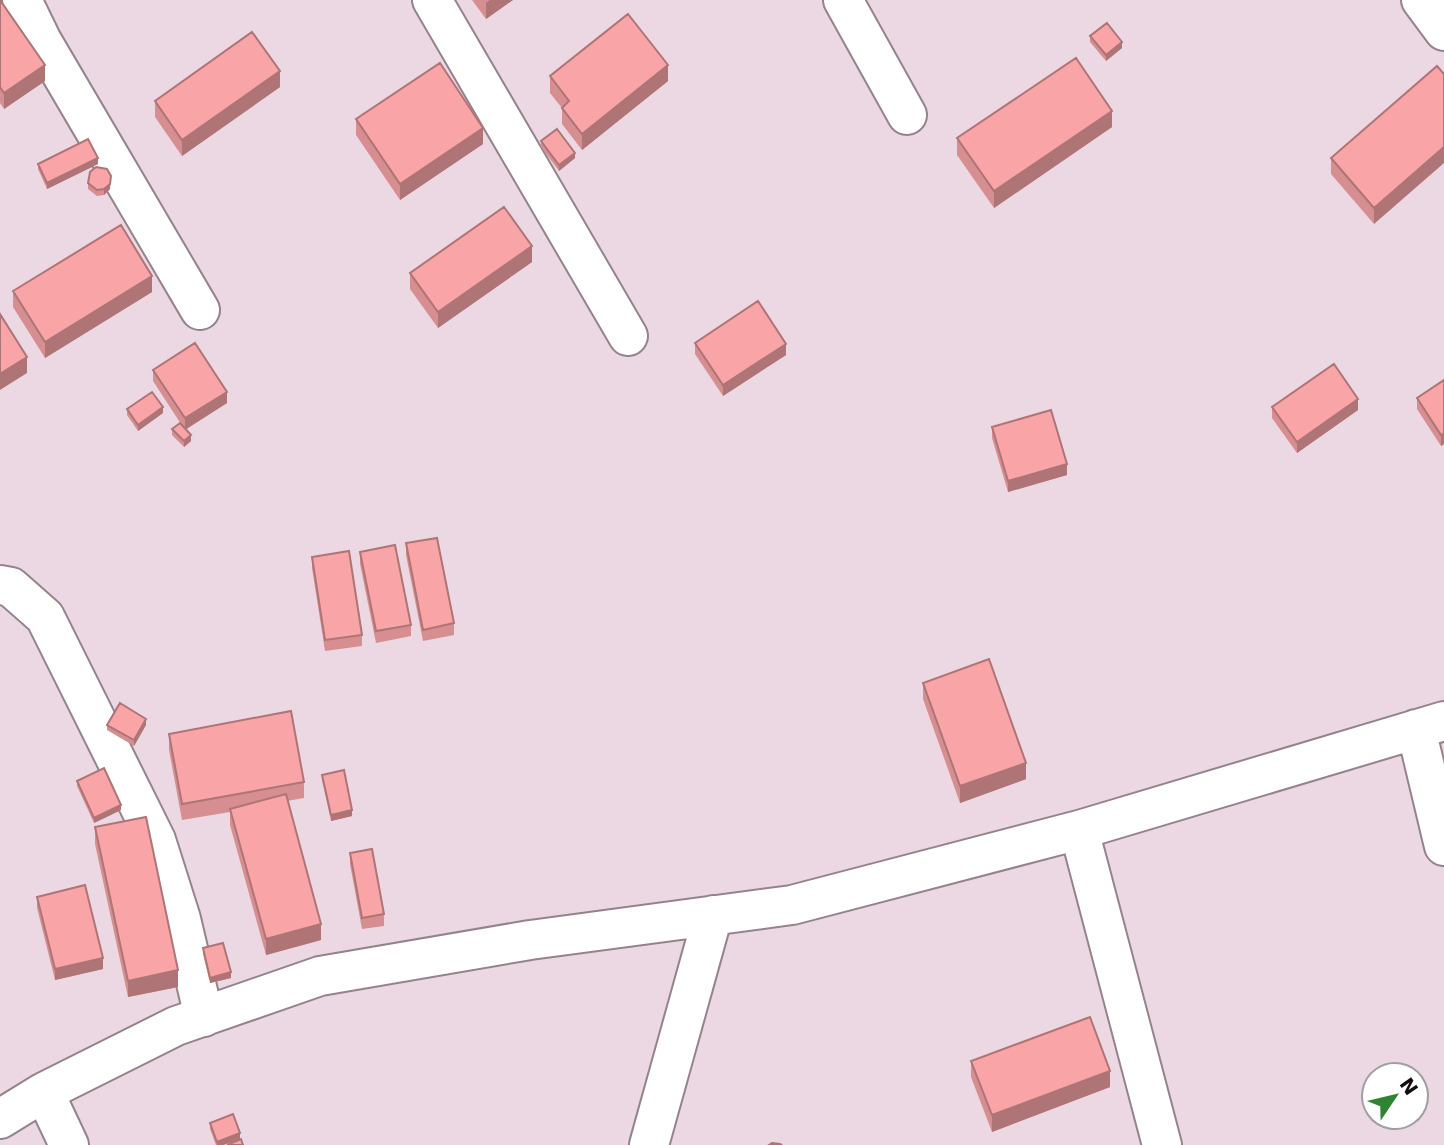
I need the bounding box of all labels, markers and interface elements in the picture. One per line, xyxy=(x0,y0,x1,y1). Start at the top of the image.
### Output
north arrow xyxy=(1360,1061,1430,1131)
text: N xyxy=(1395,1073,1422,1099)

